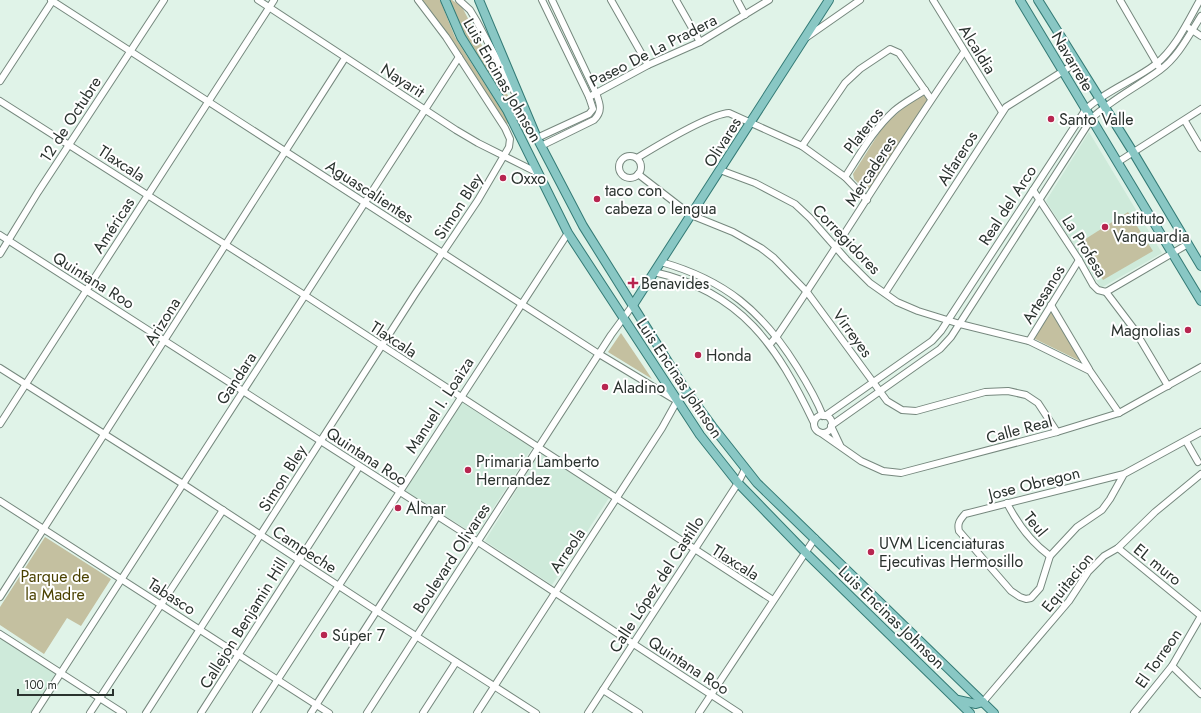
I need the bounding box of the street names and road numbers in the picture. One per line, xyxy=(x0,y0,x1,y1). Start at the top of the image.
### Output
street label: Paseo De La Pradera xyxy=(586,8,721,92)
street label: Luis Encinas Johnson xyxy=(458,14,548,147)
street label: Alcaldia xyxy=(953,20,1002,78)
street label: Navarrete xyxy=(1046,27,1099,95)
street label: Nayarit xyxy=(376,58,429,103)
street label: 12 de Octubre xyxy=(34,72,107,167)
street label: Plateros xyxy=(838,102,889,158)
street label: Olivares xyxy=(698,113,747,172)
street label: Alfareros xyxy=(932,127,983,190)
street label: Mercaderes xyxy=(839,132,902,211)
street label: Tlaxcala xyxy=(94,140,150,187)
street label: Aguascalientes xyxy=(321,154,418,228)
street label: Real del Arco xyxy=(973,160,1042,250)
street label: Simon Bley xyxy=(428,168,489,244)
street label: Américas xyxy=(87,193,140,258)
street label: Corregidores xyxy=(807,199,886,280)
street label: La Profesa xyxy=(1057,211,1113,282)
street label: Quintana Roo xyxy=(48,246,139,315)
street label: Artesanos xyxy=(1016,260,1071,328)
street label: Arizona xyxy=(139,293,186,349)
street label: Virreyes xyxy=(827,304,878,362)
street label: Luis Encinas Johnson xyxy=(631,314,728,443)
street label: Tlaxcala xyxy=(366,316,422,363)
street label: Gandara xyxy=(211,347,262,409)
street label: Manuel I. Loaiza xyxy=(400,353,479,458)
street label: Calle Real xyxy=(983,410,1055,449)
street label: Quintana Roo xyxy=(322,422,412,491)
street label: Simon Bley xyxy=(253,440,313,516)
street label: Jose Obregon xyxy=(984,461,1082,506)
street label: Boulevard Olivares xyxy=(407,499,496,618)
street label: Teul xyxy=(1018,507,1053,542)
street label: Calle López del Castillo xyxy=(603,511,710,657)
street label: Campeche xyxy=(268,520,342,579)
street label: Arreola xyxy=(544,523,591,577)
street label: EL muro xyxy=(1129,538,1187,591)
street label: Tlaxcala xyxy=(708,539,764,586)
street label: Equitacion xyxy=(1036,548,1099,617)
street label: Callejon Benjamin Hill xyxy=(194,553,293,693)
street label: Luis Encinas Johnson xyxy=(833,560,950,674)
street label: Tabasco xyxy=(143,572,201,621)
street label: El Torreon xyxy=(1129,624,1187,693)
street label: Quintana Roo xyxy=(644,631,734,700)

